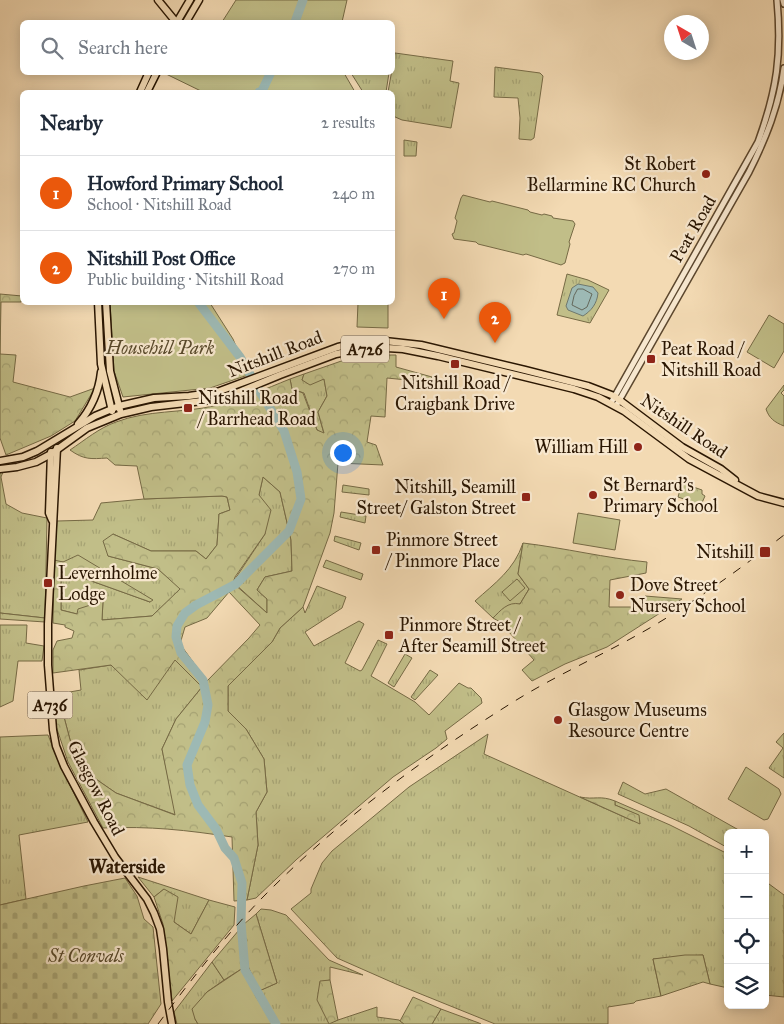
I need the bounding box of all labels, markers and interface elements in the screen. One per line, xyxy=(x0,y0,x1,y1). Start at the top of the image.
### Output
north arrow xyxy=(664,15,709,60)
search box xyxy=(20,20,395,75)
icon: search xyxy=(38,34,66,62)
text: Search here xyxy=(78,36,168,59)
text: Nearby xyxy=(40,110,103,136)
text: 2 results xyxy=(321,113,375,132)
place label: St Robert Bellarmine RC Church xyxy=(527,153,697,196)
marker: St Robert Bellarmine RC Church xyxy=(700,168,712,180)
text: Howford Primary School xyxy=(87,172,283,195)
text: 1 xyxy=(53,184,59,203)
text: 240 m xyxy=(332,184,375,203)
street label: Peat Road xyxy=(665,192,721,266)
text: School · Nitshill Road xyxy=(87,195,232,214)
text: Nitshill Post Office xyxy=(87,247,235,270)
text: 2 xyxy=(52,259,60,278)
text: 270 m xyxy=(333,259,375,278)
text: Public building · Nitshill Road xyxy=(87,270,284,289)
pin: 1 xyxy=(428,278,460,319)
pin: 2 xyxy=(479,302,511,343)
street label: Nitshill Road xyxy=(224,326,326,382)
road number: A726 xyxy=(341,336,389,362)
park label: Househill Park xyxy=(105,337,214,359)
place label: Peat Road / Nitshill Road xyxy=(661,338,761,381)
marker: Peat Road / Nitshill Road xyxy=(645,353,657,365)
marker: Nitshill Road / Craigbank Drive xyxy=(449,358,461,370)
place label: Nitshill Road / Craigbank Drive xyxy=(395,372,515,416)
place label: Nitshill Road / Barrhead Road xyxy=(196,387,316,430)
street label: Nitshill Road xyxy=(636,389,732,463)
marker: Nitshill Road / Barrhead Road xyxy=(182,402,194,414)
place label: William Hill xyxy=(534,436,628,458)
your location xyxy=(330,440,356,466)
marker: William Hill xyxy=(632,441,644,453)
place label: St Bernard's Primary School xyxy=(603,474,718,517)
place label: Nitshill, Seamill Street/ Galston Street xyxy=(356,476,517,519)
marker: St Bernard's Primary School xyxy=(587,489,599,501)
marker: Nitshill, Seamill Street/ Galston Street xyxy=(520,491,532,503)
place label: Pinmore Street / Pinmore Place xyxy=(384,529,500,572)
place label: Nitshill xyxy=(696,541,754,563)
marker: Pinmore Street / Pinmore Place xyxy=(370,544,382,556)
marker: Nitshill xyxy=(758,545,772,559)
place label: Levernholme Lodge xyxy=(58,562,158,606)
place label: Dove Street Nursery School xyxy=(630,574,746,617)
marker: Levernholme Lodge xyxy=(42,577,54,589)
marker: Dove Street Nursery School xyxy=(614,589,626,601)
place label: Pinmore Street / After Seamill Street xyxy=(398,614,546,657)
marker: Pinmore Street / After Seamill Street xyxy=(383,629,395,641)
road number: A736 xyxy=(28,692,72,718)
place label: Glasgow Museums Resource Centre xyxy=(568,699,707,742)
marker: Glasgow Museums Resource Centre xyxy=(552,714,564,726)
street label: Glasgow Road xyxy=(62,737,129,840)
map controls xyxy=(724,829,769,1009)
button: + xyxy=(724,829,769,874)
district label: Waterside xyxy=(89,855,165,878)
button: − xyxy=(724,874,769,919)
button: locate xyxy=(724,919,769,964)
park label: St Convals xyxy=(47,945,124,967)
button: layers xyxy=(724,964,769,1009)

